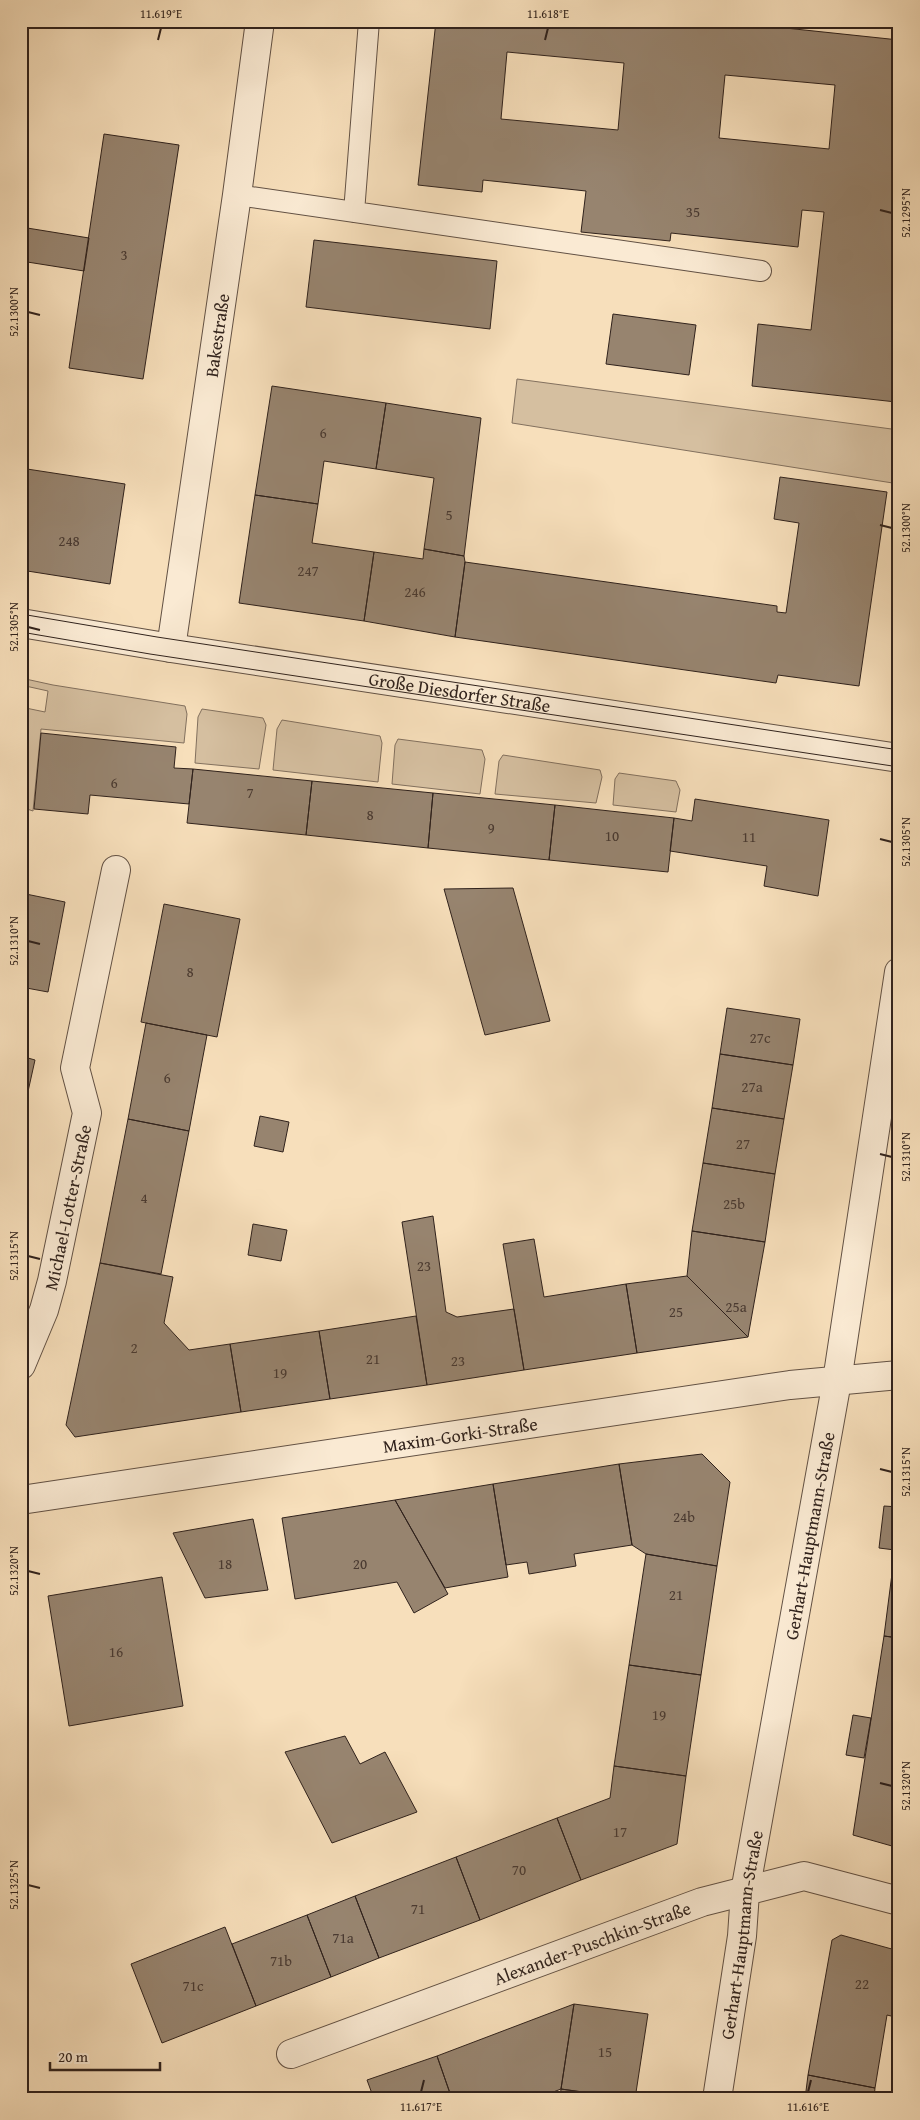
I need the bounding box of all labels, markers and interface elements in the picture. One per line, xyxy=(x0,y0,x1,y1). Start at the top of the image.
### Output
text: 11.619°E xyxy=(140,5,182,22)
text: 11.618°E xyxy=(527,5,569,22)
text: 52.1295°N xyxy=(897,188,914,238)
house number: 35 xyxy=(686,201,700,222)
house number: 3 xyxy=(120,244,128,265)
text: 52.1300°N xyxy=(5,287,22,337)
street label: Bakestraße xyxy=(197,292,236,379)
house number: 6 xyxy=(319,422,327,443)
text: 52.1300°N xyxy=(897,503,914,553)
house number: 5 xyxy=(445,504,453,525)
house number: 248 xyxy=(58,530,80,551)
house number: 247 xyxy=(297,560,319,581)
house number: 246 xyxy=(404,581,426,602)
text: 52.1305°N xyxy=(5,602,22,652)
street label: Große Diesdorfer Straße xyxy=(367,665,552,719)
house number: 6 xyxy=(110,772,118,793)
house number: 7 xyxy=(246,782,254,803)
house number: 8 xyxy=(366,804,374,825)
house number: 9 xyxy=(487,817,495,838)
text: 52.1305°N xyxy=(897,817,914,867)
house number: 10 xyxy=(605,825,619,846)
house number: 11 xyxy=(742,826,756,847)
text: 52.1310°N xyxy=(5,916,22,966)
house number: 8 xyxy=(186,961,194,982)
house number: 27c xyxy=(749,1027,771,1048)
house number: 6 xyxy=(163,1067,171,1088)
house number: 27a xyxy=(741,1076,763,1097)
street label: Michael-Lotter-Straße xyxy=(37,1122,98,1293)
text: 52.1310°N xyxy=(897,1132,914,1182)
house number: 27 xyxy=(736,1133,750,1154)
house number: 4 xyxy=(140,1187,148,1208)
house number: 25b xyxy=(723,1193,745,1214)
text: 52.1315°N xyxy=(5,1231,22,1281)
house number: 23 xyxy=(417,1255,431,1276)
house number: 25a xyxy=(725,1296,747,1317)
house number: 25 xyxy=(669,1301,683,1322)
house number: 2 xyxy=(130,1337,138,1358)
house number: 21 xyxy=(366,1348,380,1369)
house number: 23 xyxy=(451,1350,465,1371)
house number: 19 xyxy=(273,1362,287,1383)
street label: Maxim-Gorki-Straße xyxy=(381,1409,539,1459)
street label: Gerhart-Hauptmann-Straße xyxy=(777,1430,841,1642)
text: 52.1315°N xyxy=(897,1447,914,1497)
house number: 24b xyxy=(673,1506,695,1527)
text: 52.1320°N xyxy=(5,1546,22,1596)
house number: 18 xyxy=(218,1553,232,1574)
house number: 20 xyxy=(353,1553,367,1574)
house number: 21 xyxy=(669,1584,683,1605)
house number: 16 xyxy=(109,1641,123,1662)
house number: 19 xyxy=(652,1704,666,1725)
text: 52.1320°N xyxy=(897,1761,914,1811)
house number: 17 xyxy=(613,1821,627,1842)
street label: Gerhart-Hauptmann-Straße xyxy=(713,1828,769,2041)
house number: 70 xyxy=(512,1859,526,1880)
text: 52.1325°N xyxy=(5,1860,22,1910)
street label: Alexander-Puschkin-Straße xyxy=(490,1894,695,1991)
house number: 71 xyxy=(411,1898,425,1919)
house number: 71a xyxy=(332,1927,354,1948)
house number: 71b xyxy=(270,1950,292,1971)
house number: 22 xyxy=(855,1973,869,1994)
house number: 71c xyxy=(182,1975,204,1996)
scale bar xyxy=(50,2040,160,2072)
house number: 15 xyxy=(598,2041,612,2062)
text: 20 m xyxy=(58,2046,89,2067)
text: 11.617°E xyxy=(400,2098,442,2115)
text: 11.616°E xyxy=(787,2098,829,2115)

